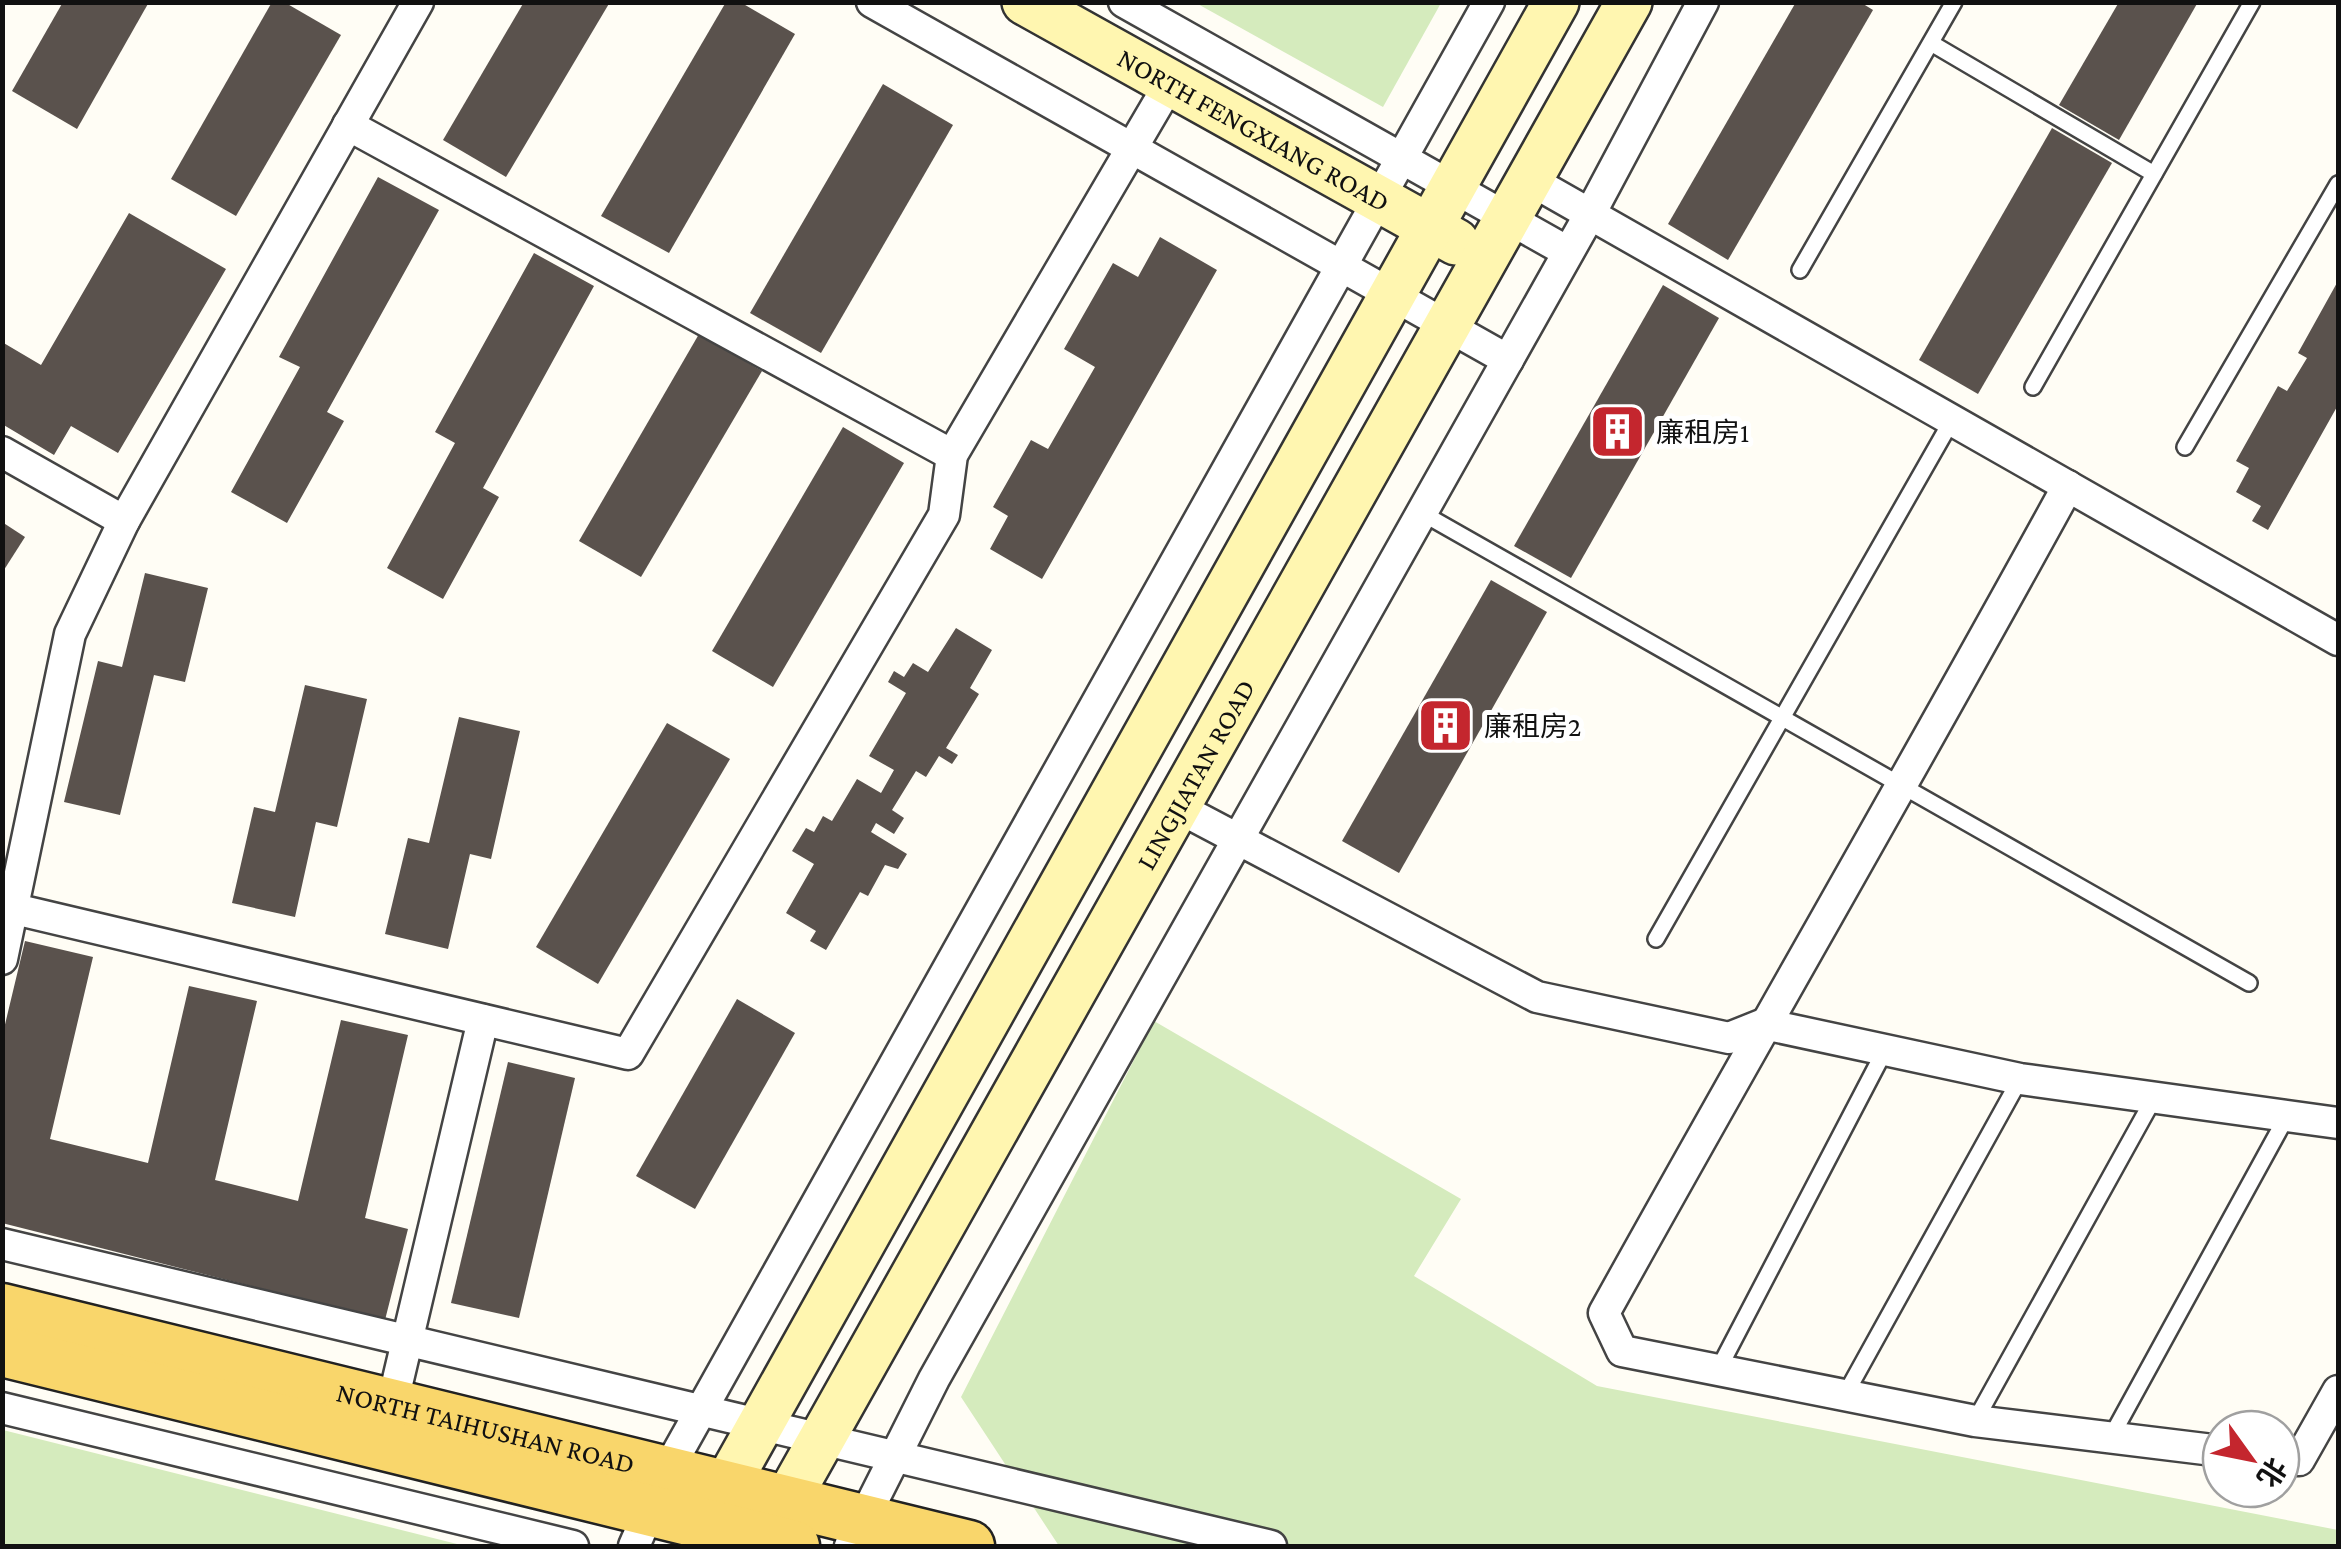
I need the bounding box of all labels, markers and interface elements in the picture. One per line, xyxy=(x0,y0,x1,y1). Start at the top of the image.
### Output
street label: NORTH FENGXIANG ROAD xyxy=(1113,41,1395,218)
building icon: 廉租房1 xyxy=(1587,402,1647,462)
place label: 廉租房1 xyxy=(1656,417,1749,448)
street label: LINGJIATAN ROAD xyxy=(1129,674,1261,875)
building icon: 廉租房2 xyxy=(1415,696,1475,756)
place label: 廉租房2 xyxy=(1484,711,1581,742)
street label: NORTH TAIHUSHAN ROAD xyxy=(334,1376,638,1479)
north arrow xyxy=(2201,1409,2301,1509)
text: 北 xyxy=(2251,1452,2292,1493)

